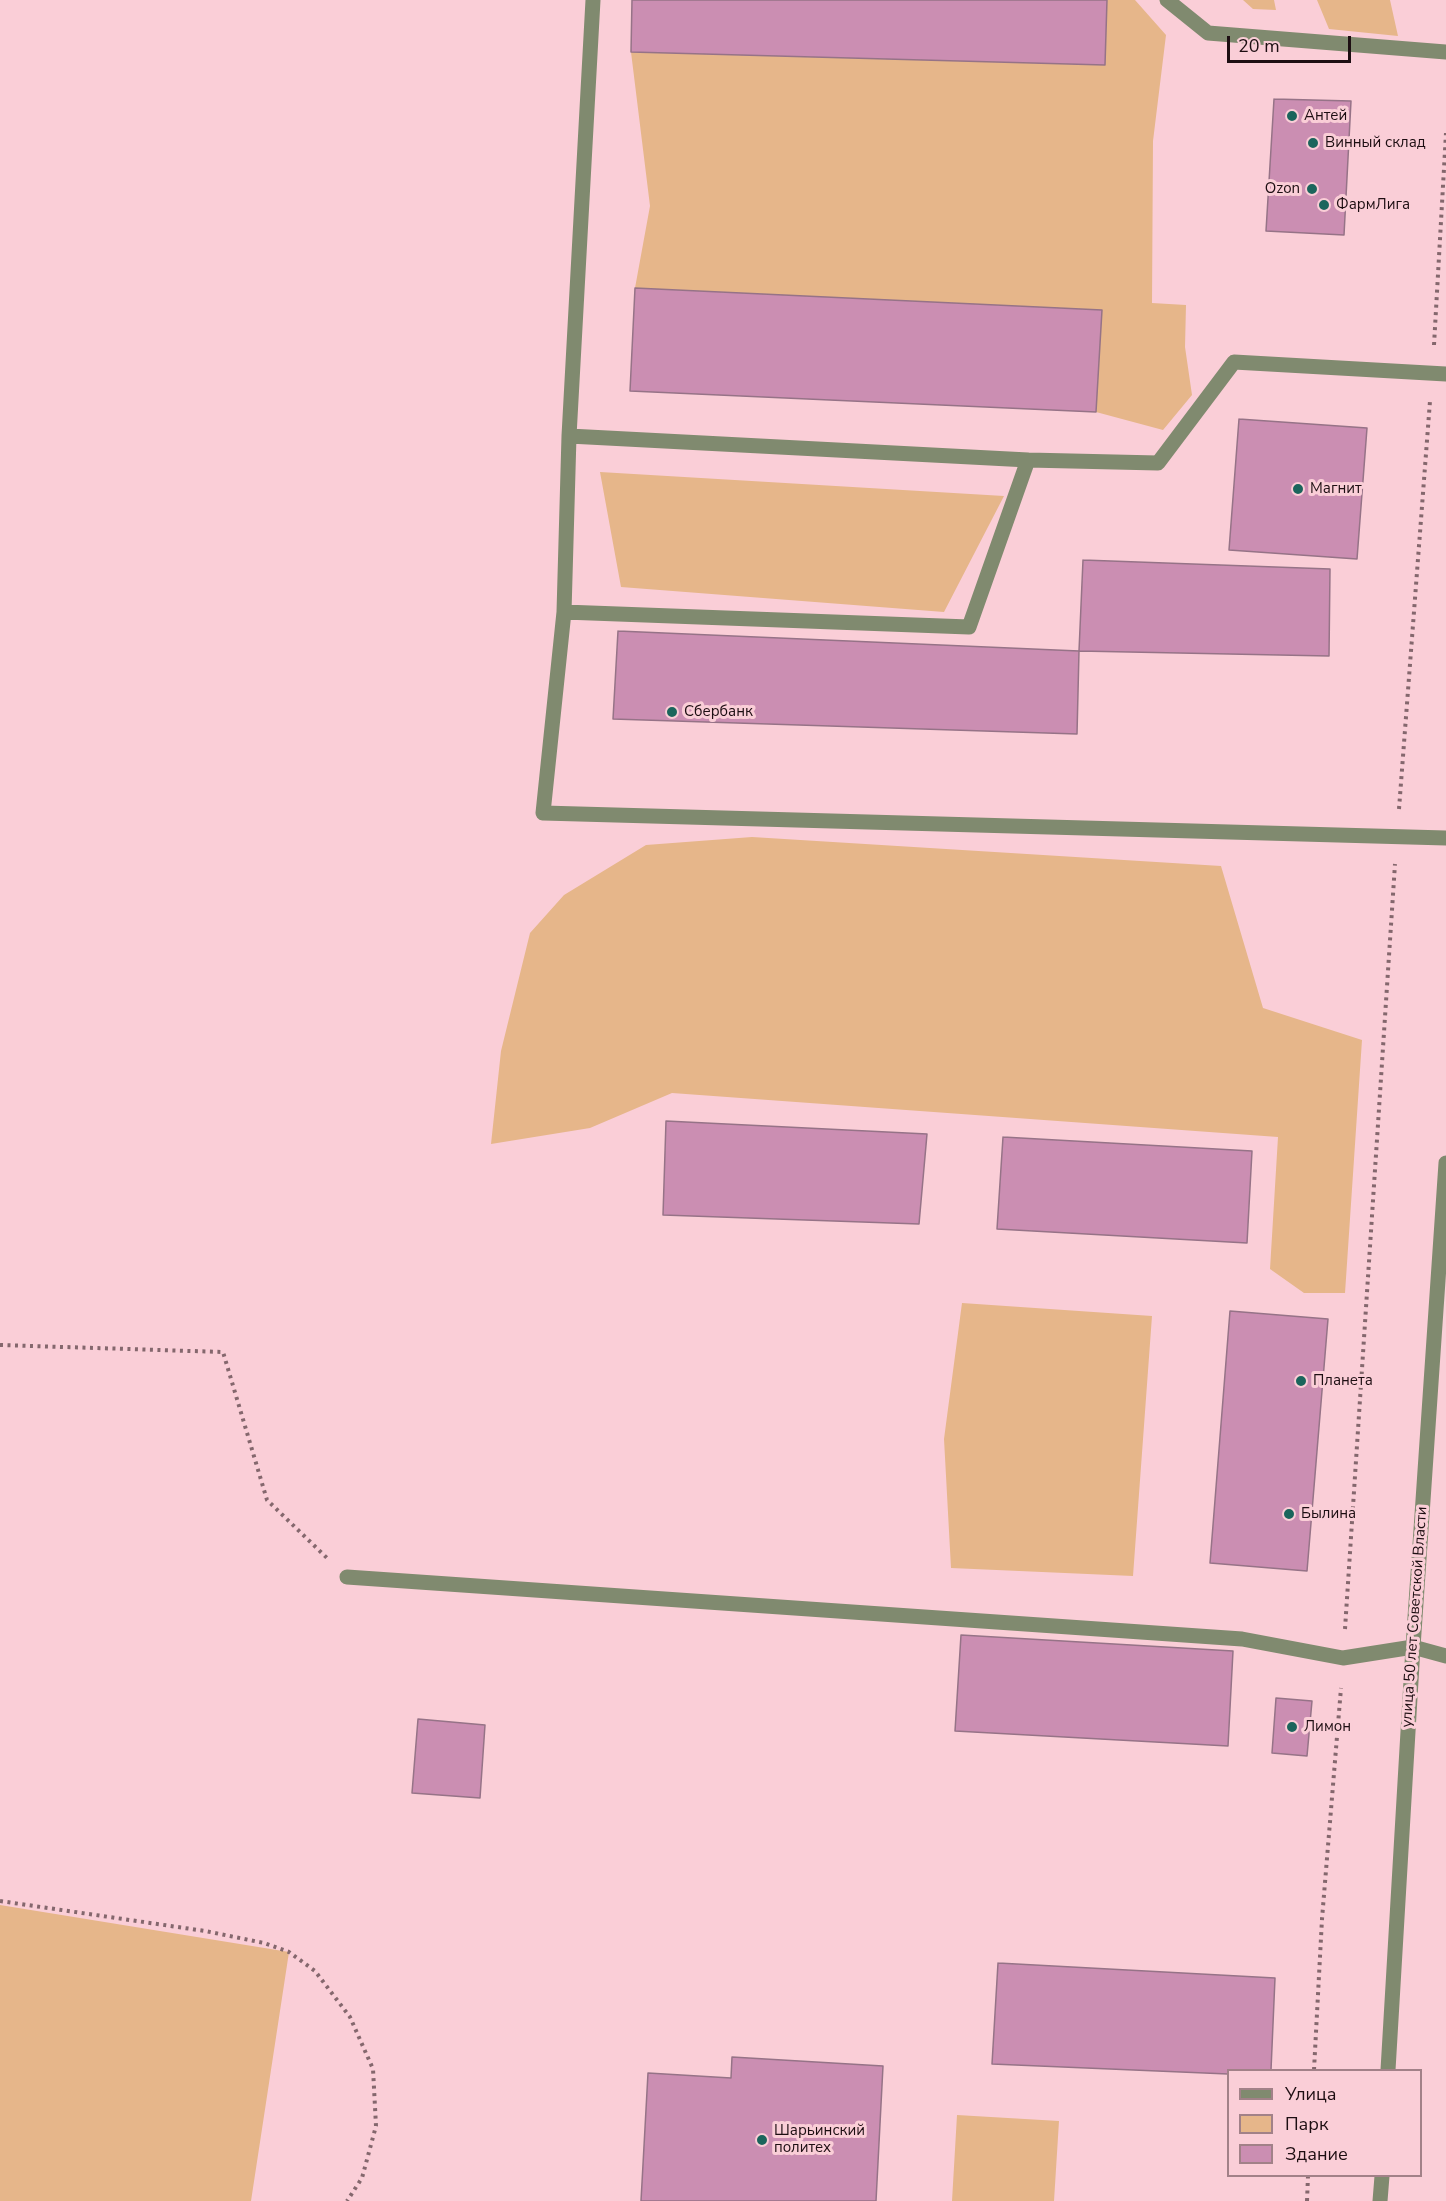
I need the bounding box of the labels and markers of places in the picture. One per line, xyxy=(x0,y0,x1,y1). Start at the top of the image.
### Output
place label: Антей xyxy=(1304,107,1347,125)
marker: Антей xyxy=(1285,109,1299,123)
place label: Винный склад xyxy=(1325,134,1426,152)
marker: Винный склад xyxy=(1306,136,1320,150)
place label: Ozon xyxy=(1265,180,1300,198)
marker: Ozon xyxy=(1305,182,1319,196)
place label: ФармЛига xyxy=(1336,196,1410,214)
marker: ФармЛига xyxy=(1317,198,1331,212)
place label: Магнит xyxy=(1310,480,1362,498)
marker: Магнит xyxy=(1291,482,1305,496)
place label: Сбербанк xyxy=(684,703,753,721)
marker: Сбербанк xyxy=(665,705,679,719)
place label: Планета xyxy=(1313,1372,1373,1390)
marker: Планета xyxy=(1294,1374,1308,1388)
place label: Былина xyxy=(1301,1505,1356,1523)
marker: Былина xyxy=(1282,1507,1296,1521)
place label: Лимон xyxy=(1304,1718,1351,1736)
marker: Лимон xyxy=(1285,1720,1299,1734)
place label: Шарьинский политех xyxy=(774,2122,865,2157)
marker: Шарьинский политех xyxy=(755,2133,769,2147)

